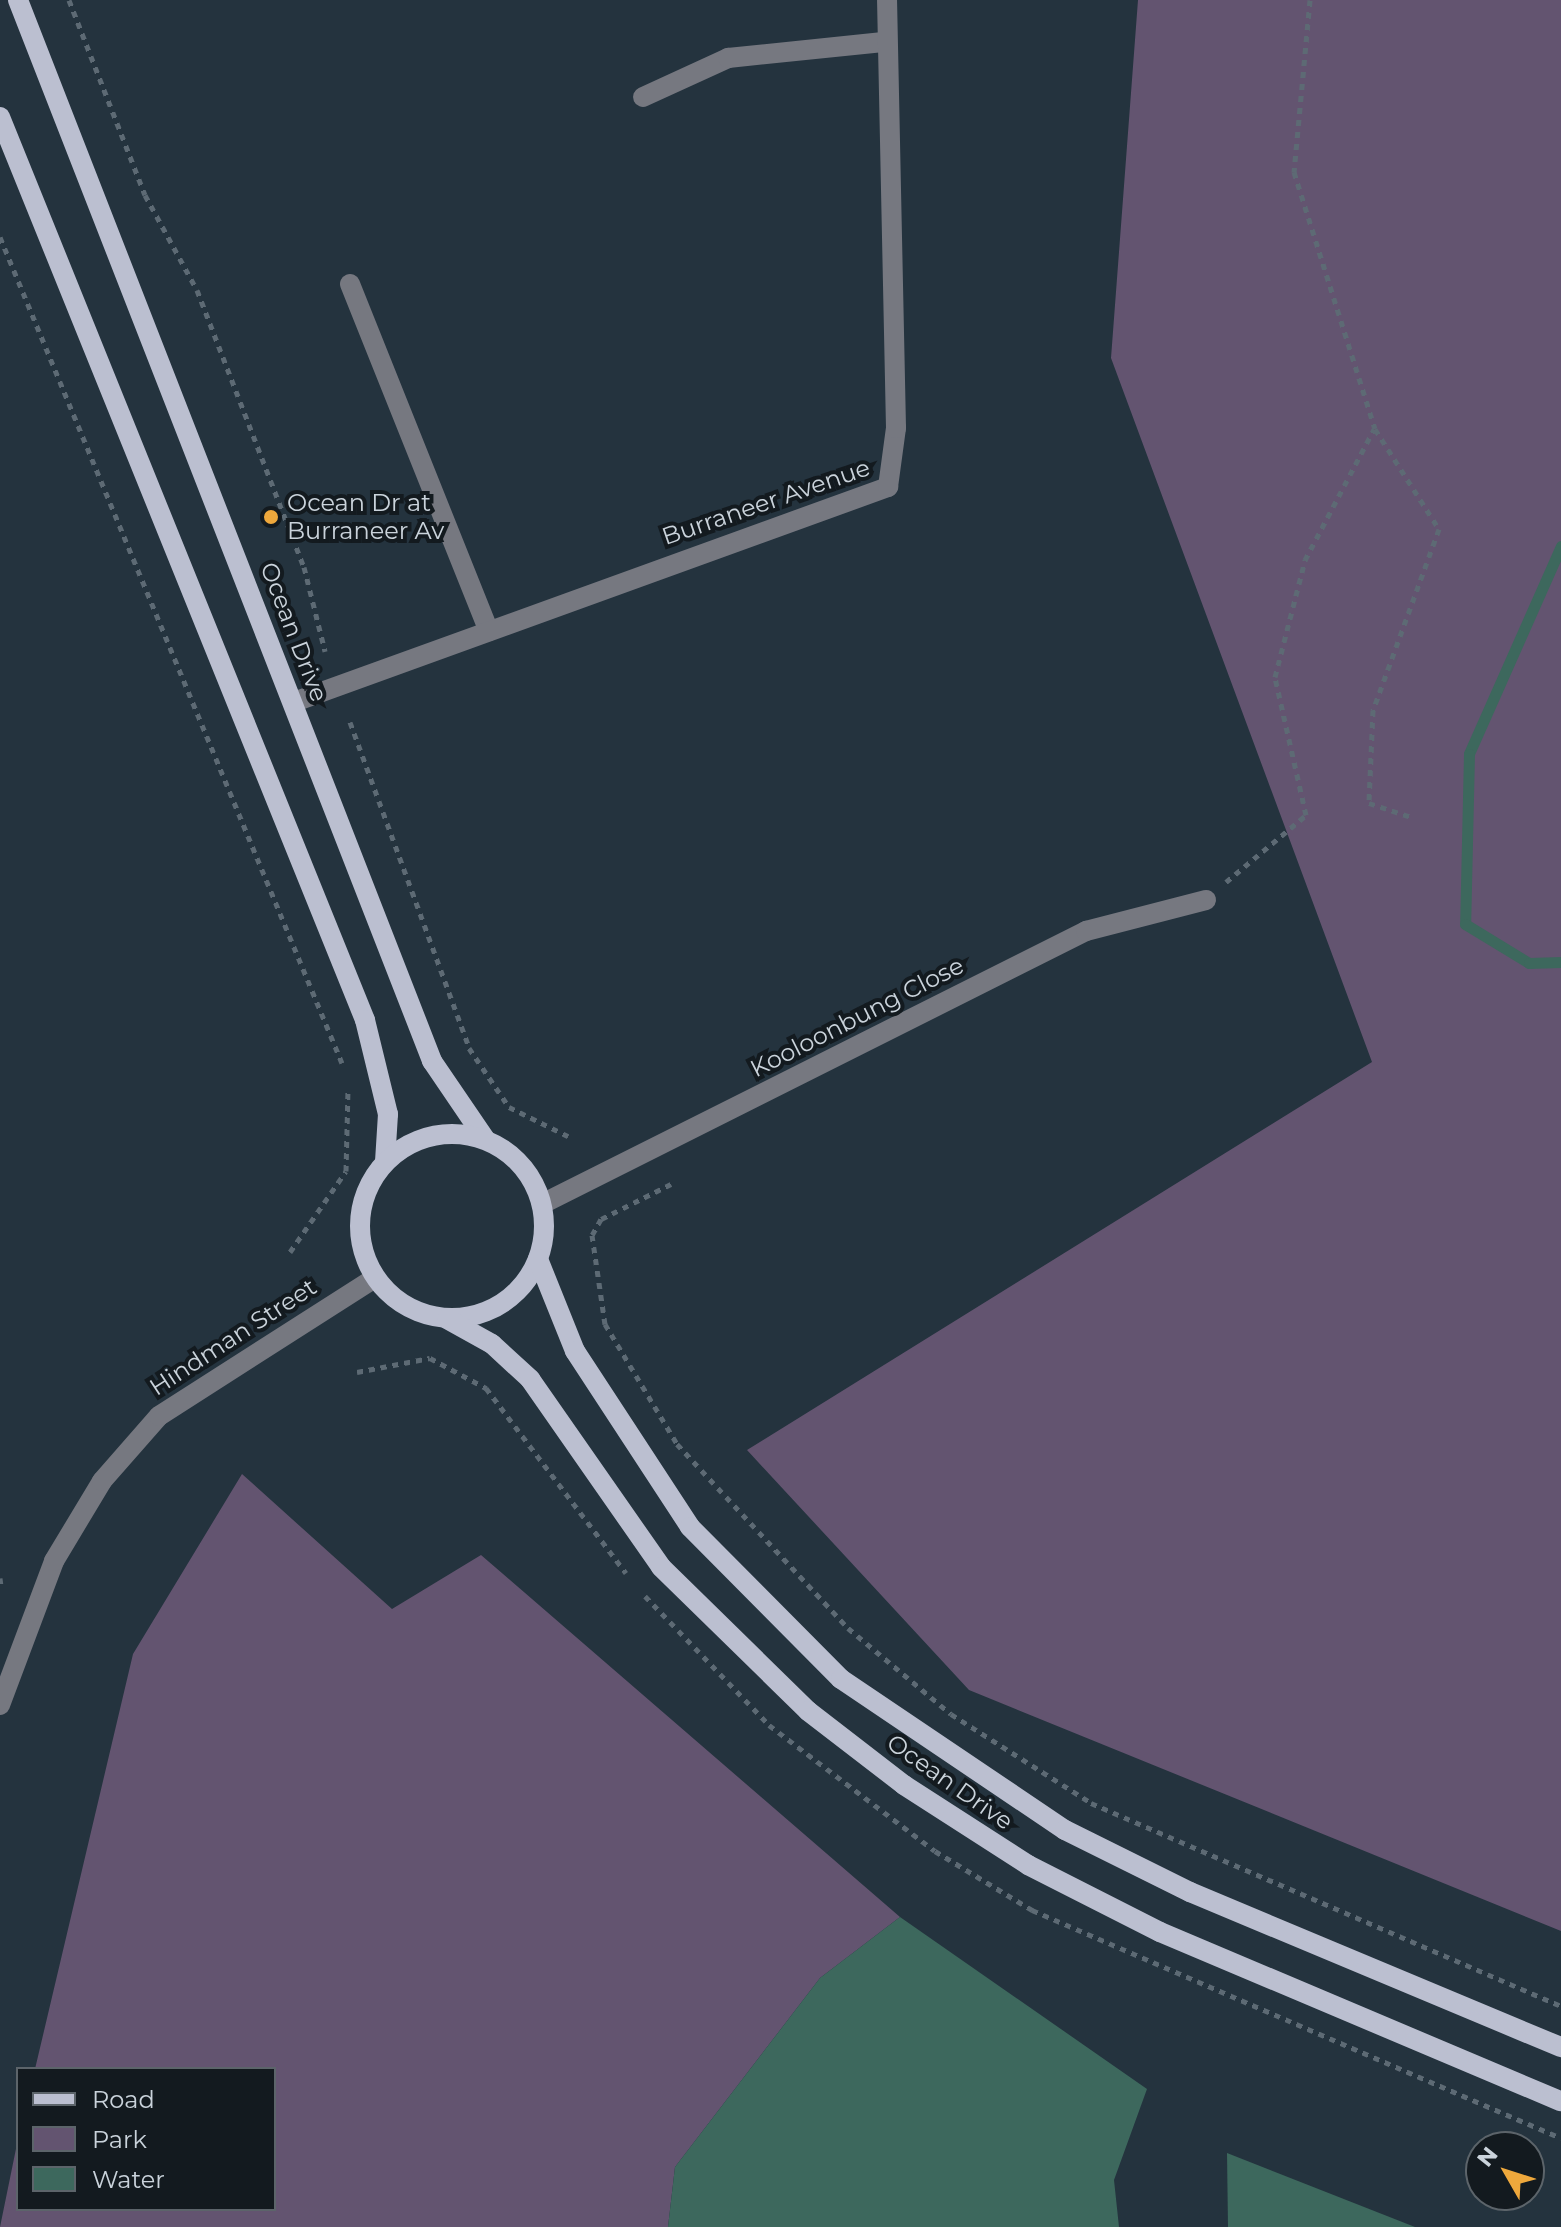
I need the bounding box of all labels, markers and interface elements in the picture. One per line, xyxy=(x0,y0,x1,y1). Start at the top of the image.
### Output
street label: Burraneer Avenue xyxy=(658,453,874,551)
place label: Ocean Dr at Burraneer Av xyxy=(287,489,444,545)
marker: Ocean Dr at Burraneer Av xyxy=(262,508,280,526)
street label: Ocean Drive xyxy=(254,558,334,706)
street label: Kooloonbung Close xyxy=(746,951,968,1083)
street label: Hindman Street xyxy=(144,1272,322,1402)
street label: Ocean Drive xyxy=(881,1728,1019,1836)
legend xyxy=(16,2067,276,2211)
text: Road xyxy=(92,2085,155,2114)
text: Park xyxy=(92,2125,147,2154)
north arrow xyxy=(1465,2131,1545,2211)
text: N xyxy=(1471,2141,1504,2172)
text: Water xyxy=(92,2165,165,2194)

